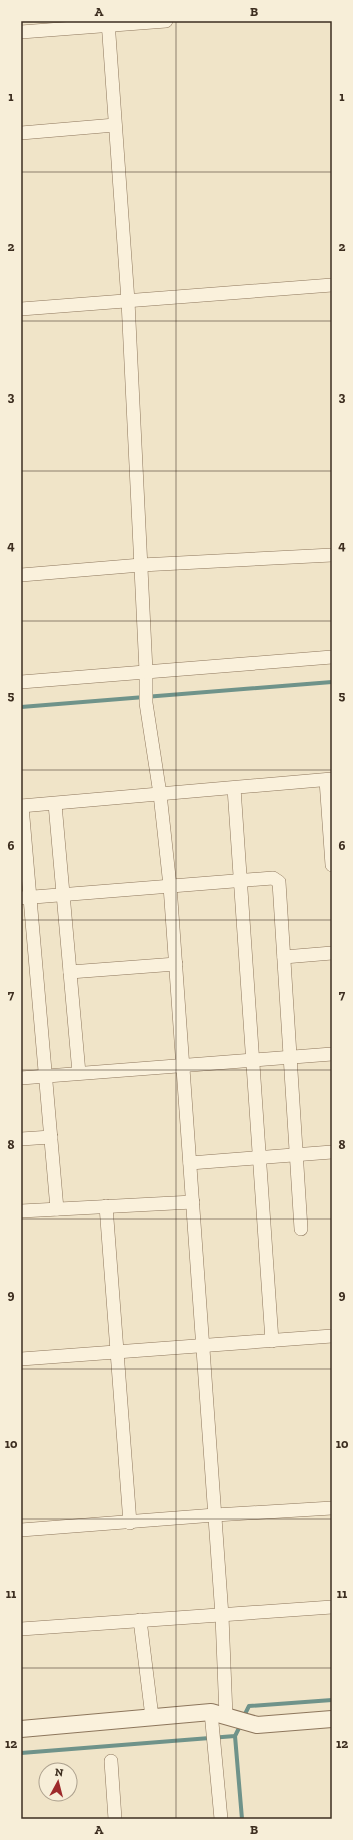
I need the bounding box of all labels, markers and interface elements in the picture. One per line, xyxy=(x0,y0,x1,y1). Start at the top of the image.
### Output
text: A xyxy=(95,4,104,19)
text: B xyxy=(250,4,258,19)
text: 1 xyxy=(8,89,14,104)
text: 1 xyxy=(339,89,345,104)
text: 2 xyxy=(8,239,15,254)
text: 2 xyxy=(339,239,346,254)
text: 3 xyxy=(8,389,15,404)
text: 3 xyxy=(339,389,346,404)
text: 4 xyxy=(7,538,15,553)
text: 4 xyxy=(338,538,346,553)
text: 5 xyxy=(8,688,15,703)
text: 5 xyxy=(339,688,346,703)
text: 6 xyxy=(8,838,15,853)
text: 6 xyxy=(339,838,346,853)
text: 7 xyxy=(8,987,15,1002)
text: 7 xyxy=(339,987,346,1002)
text: 8 xyxy=(7,1137,15,1152)
text: 8 xyxy=(338,1137,346,1152)
text: 9 xyxy=(8,1287,15,1302)
text: 9 xyxy=(339,1287,346,1302)
text: 10 xyxy=(5,1436,18,1451)
text: 10 xyxy=(336,1436,349,1451)
text: 11 xyxy=(6,1586,17,1601)
text: 11 xyxy=(337,1586,348,1601)
text: 12 xyxy=(5,1736,17,1751)
text: 12 xyxy=(336,1736,348,1751)
north arrow xyxy=(38,1762,78,1802)
text: N xyxy=(54,1766,65,1780)
text: A xyxy=(95,1822,104,1837)
text: B xyxy=(250,1822,258,1837)

